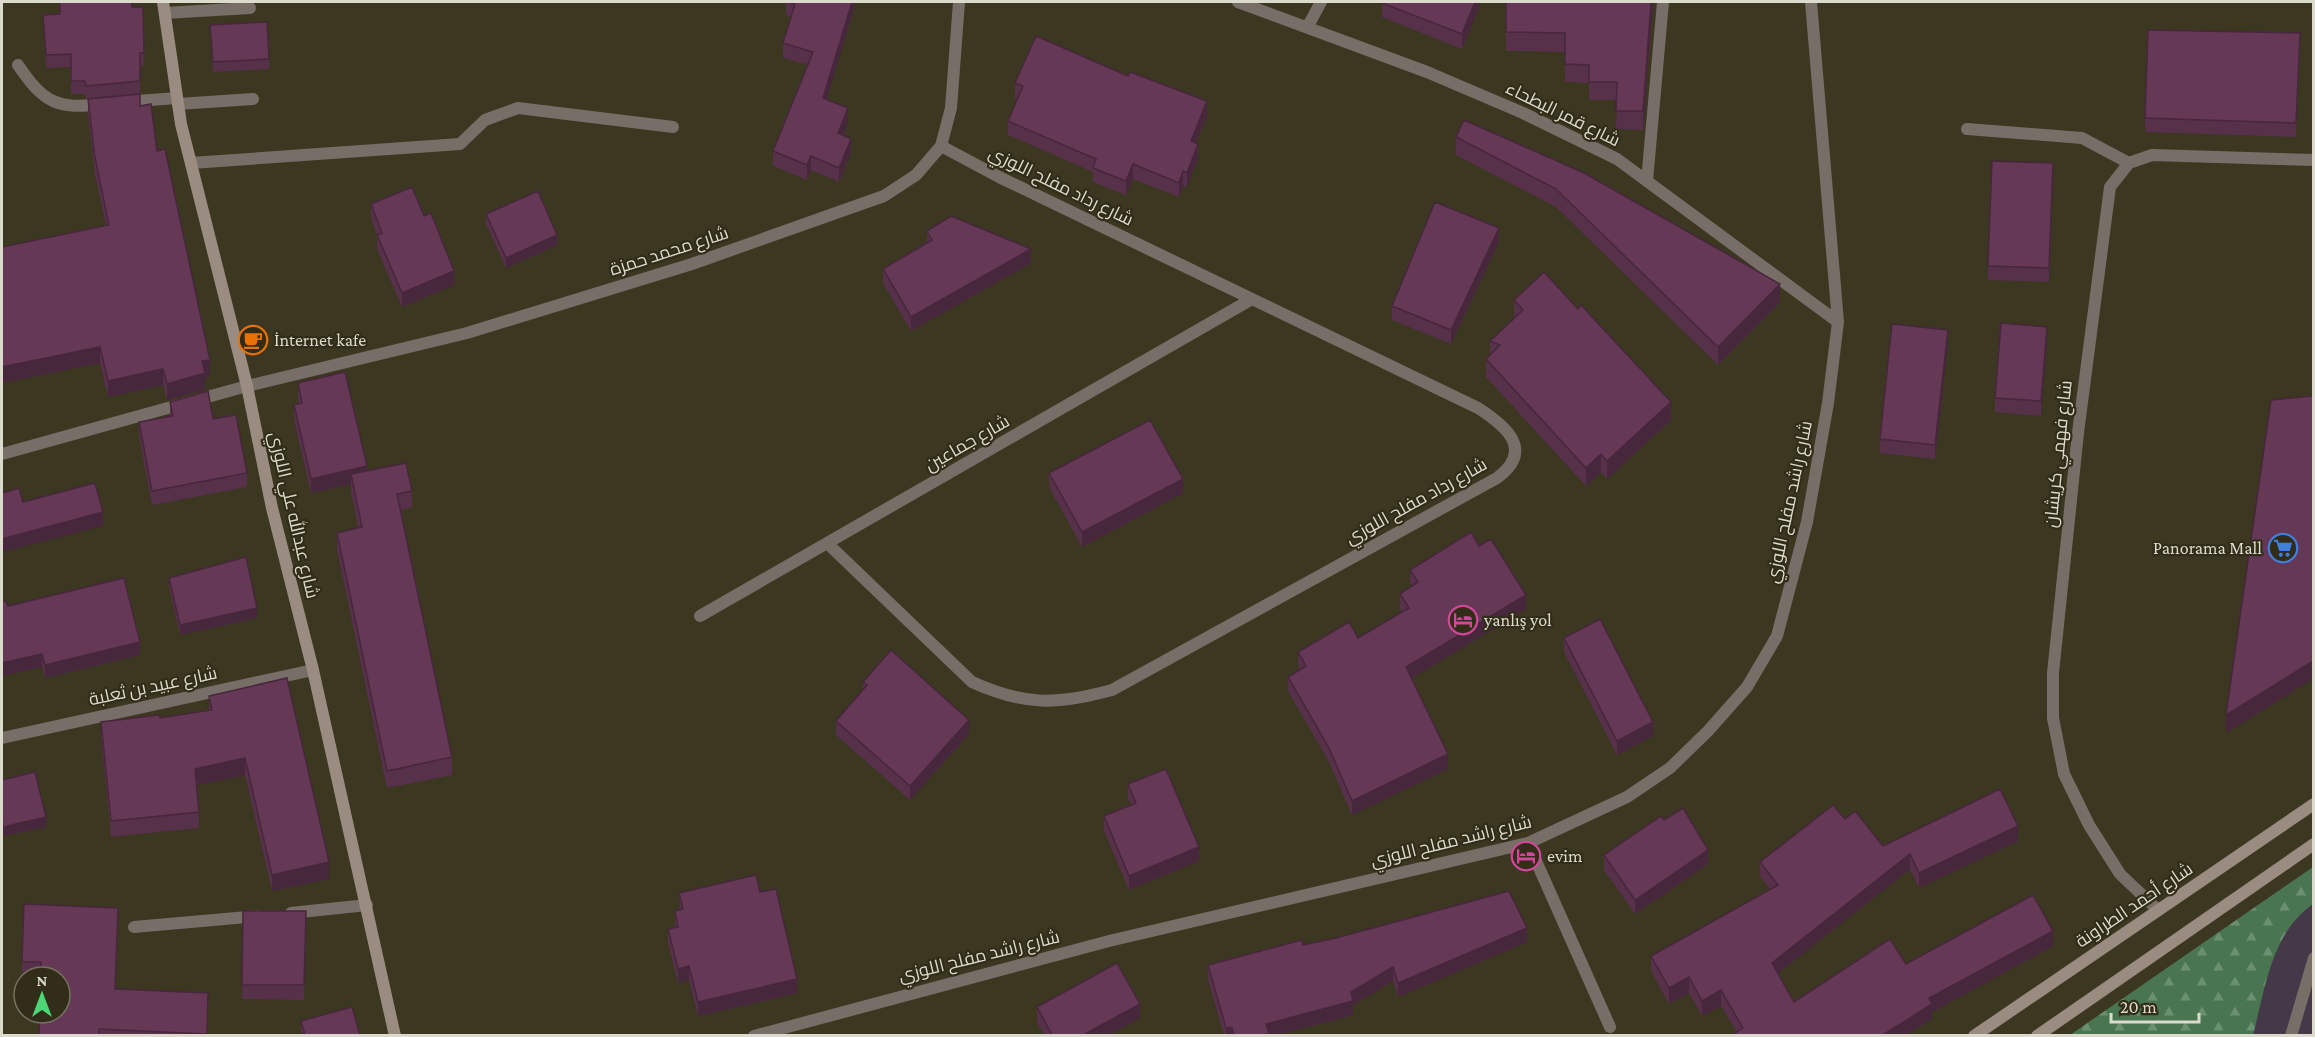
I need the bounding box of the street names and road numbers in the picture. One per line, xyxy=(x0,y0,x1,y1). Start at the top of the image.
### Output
street label: شارع قمر البطحاء xyxy=(1502,78,1623,152)
street label: شارع رداد مفلح اللوزي xyxy=(984,142,1137,233)
street label: شارع محمد حمزة xyxy=(607,222,732,282)
street label: شارع فهمي كريشان xyxy=(2040,379,2080,529)
street label: شارع جماعين xyxy=(921,411,1014,477)
street label: شارع راشد مفلح اللوزي xyxy=(1762,419,1820,586)
street label: شارع عبدالله علي اللوزي xyxy=(261,429,325,601)
street label: شارع رداد مفلح اللوزي xyxy=(1342,454,1492,552)
street label: شارع عبيد بن ثعلبة xyxy=(87,663,219,711)
street label: شارع راشد مفلح اللوزي xyxy=(1368,811,1535,875)
street label: شارع أحمد الطراونة xyxy=(2071,858,2197,953)
street label: شارع راشد مفلح اللوزي xyxy=(896,926,1063,990)

